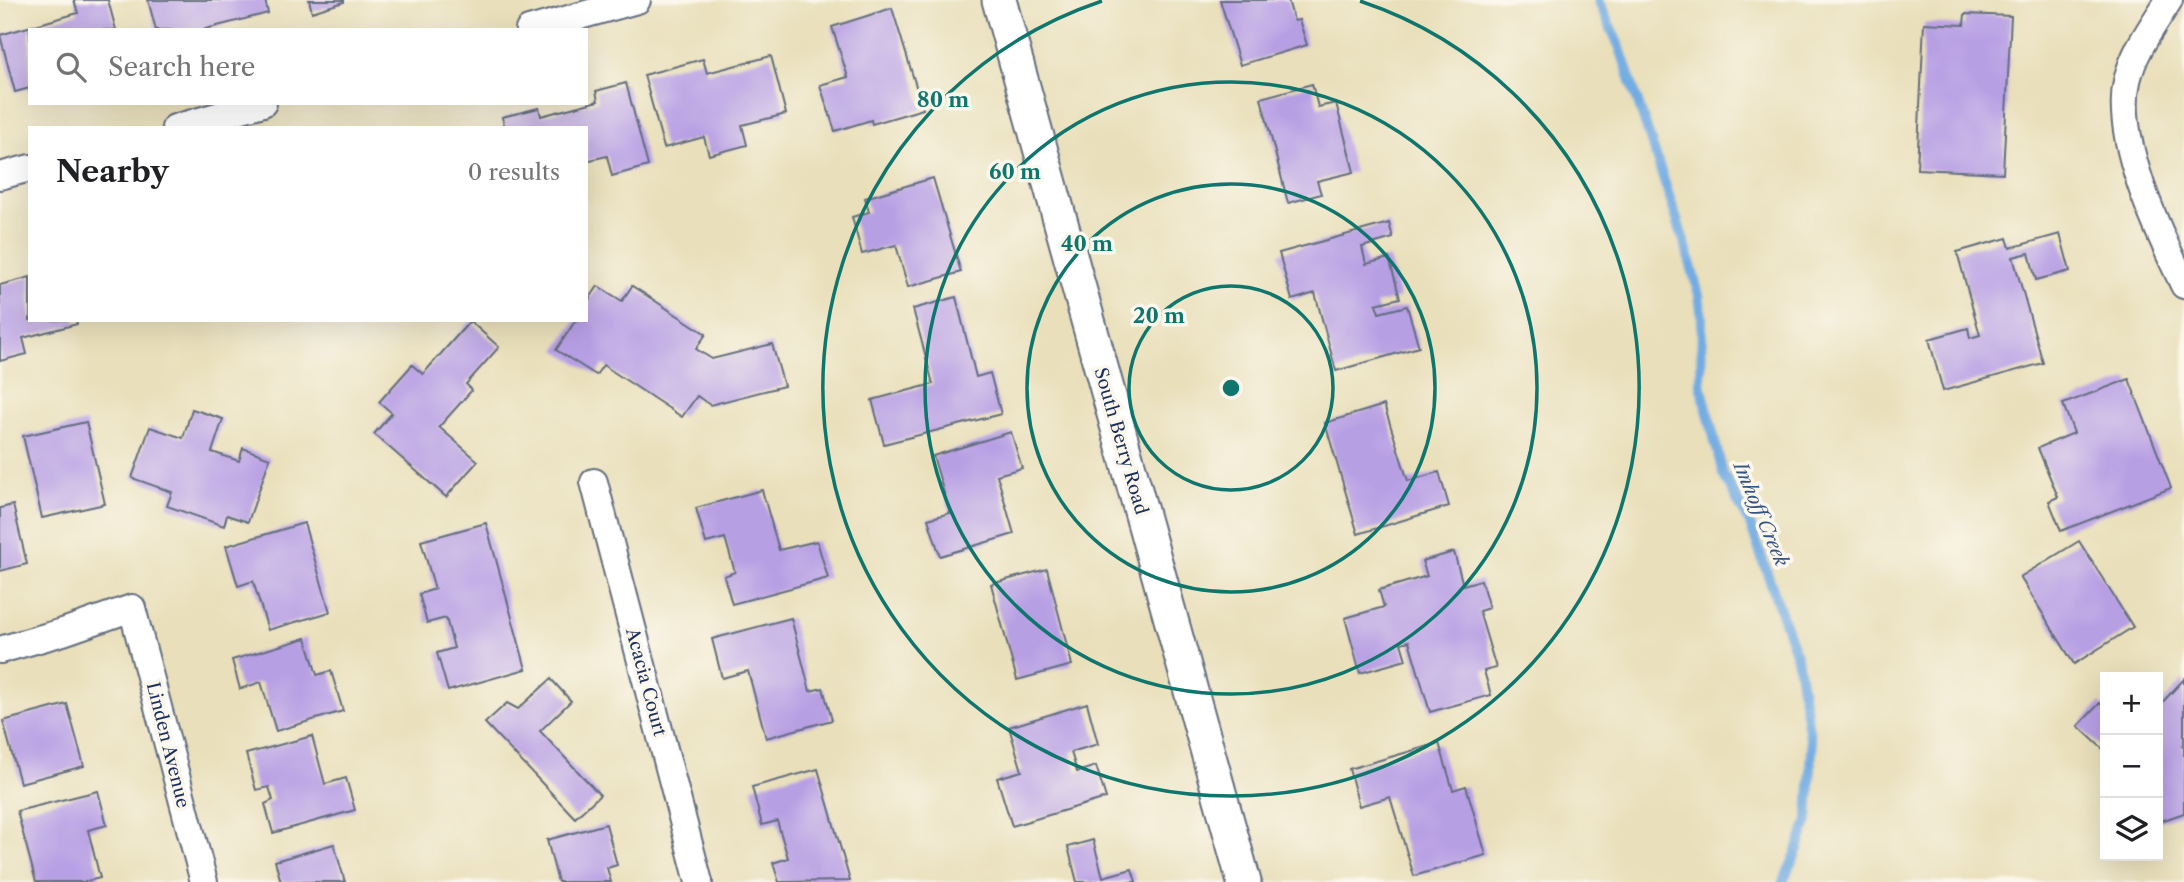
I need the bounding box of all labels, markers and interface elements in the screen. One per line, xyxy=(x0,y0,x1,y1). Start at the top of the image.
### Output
search box xyxy=(28,28,588,105)
icon: search xyxy=(52,48,90,86)
text: Search here xyxy=(108,51,255,83)
text: 80 m xyxy=(917,87,969,112)
text: Nearby xyxy=(56,153,169,190)
text: 0 results xyxy=(468,158,560,186)
text: 60 m xyxy=(989,159,1041,184)
text: 40 m xyxy=(1061,231,1113,256)
text: 20 m xyxy=(1133,303,1185,328)
street label: South Berry Road xyxy=(1089,365,1153,517)
centre of rings xyxy=(1219,376,1243,400)
water label: Imhoff Creek xyxy=(1728,456,1793,570)
street label: Acacia Court xyxy=(621,625,671,739)
map controls xyxy=(2100,672,2163,861)
button: + xyxy=(2100,672,2163,735)
street label: Linden Avenue xyxy=(142,680,194,810)
button: − xyxy=(2100,735,2163,798)
button: layers xyxy=(2100,798,2163,861)

